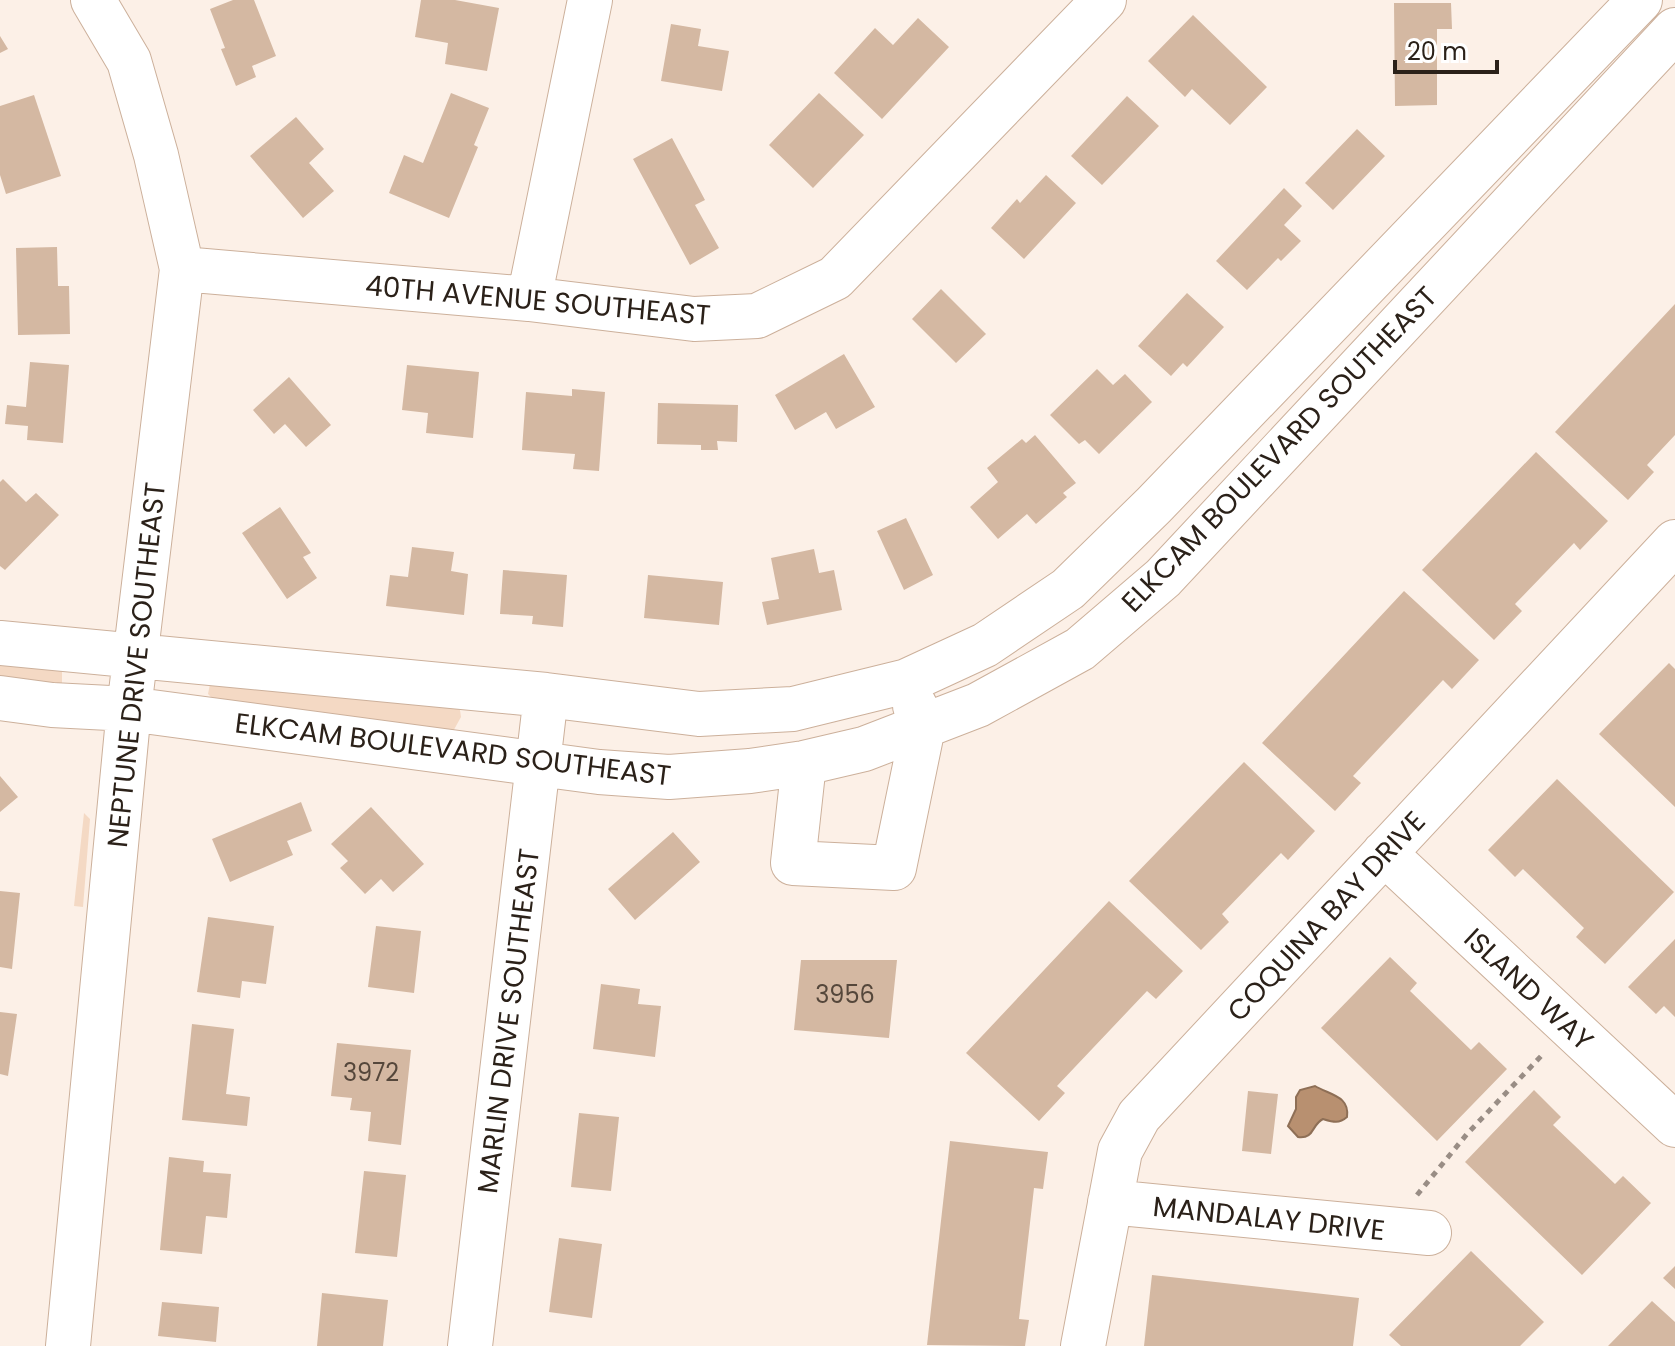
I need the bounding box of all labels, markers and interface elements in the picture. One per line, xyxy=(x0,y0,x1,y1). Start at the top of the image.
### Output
scale bar xyxy=(1395,24,1497,74)
text: 20 m xyxy=(1407,35,1467,68)
street label: 40TH AVENUE SOUTHEAST xyxy=(364,266,712,335)
street label: ELKCAM BOULEVARD SOUTHEAST xyxy=(1113,278,1446,621)
street label: NEPTUNE DRIVE SOUTHEAST xyxy=(98,481,175,850)
street label: ELKCAM BOULEVARD SOUTHEAST xyxy=(233,703,673,796)
street label: COQUINA BAY DRIVE xyxy=(1219,803,1434,1030)
street label: MARLIN DRIVE SOUTHEAST xyxy=(468,846,549,1196)
street label: ISLAND WAY xyxy=(1455,919,1602,1059)
house number: 3956 xyxy=(815,978,875,1011)
house number: 3972 xyxy=(343,1056,399,1089)
street label: MANDALAY DRIVE xyxy=(1151,1187,1387,1250)

